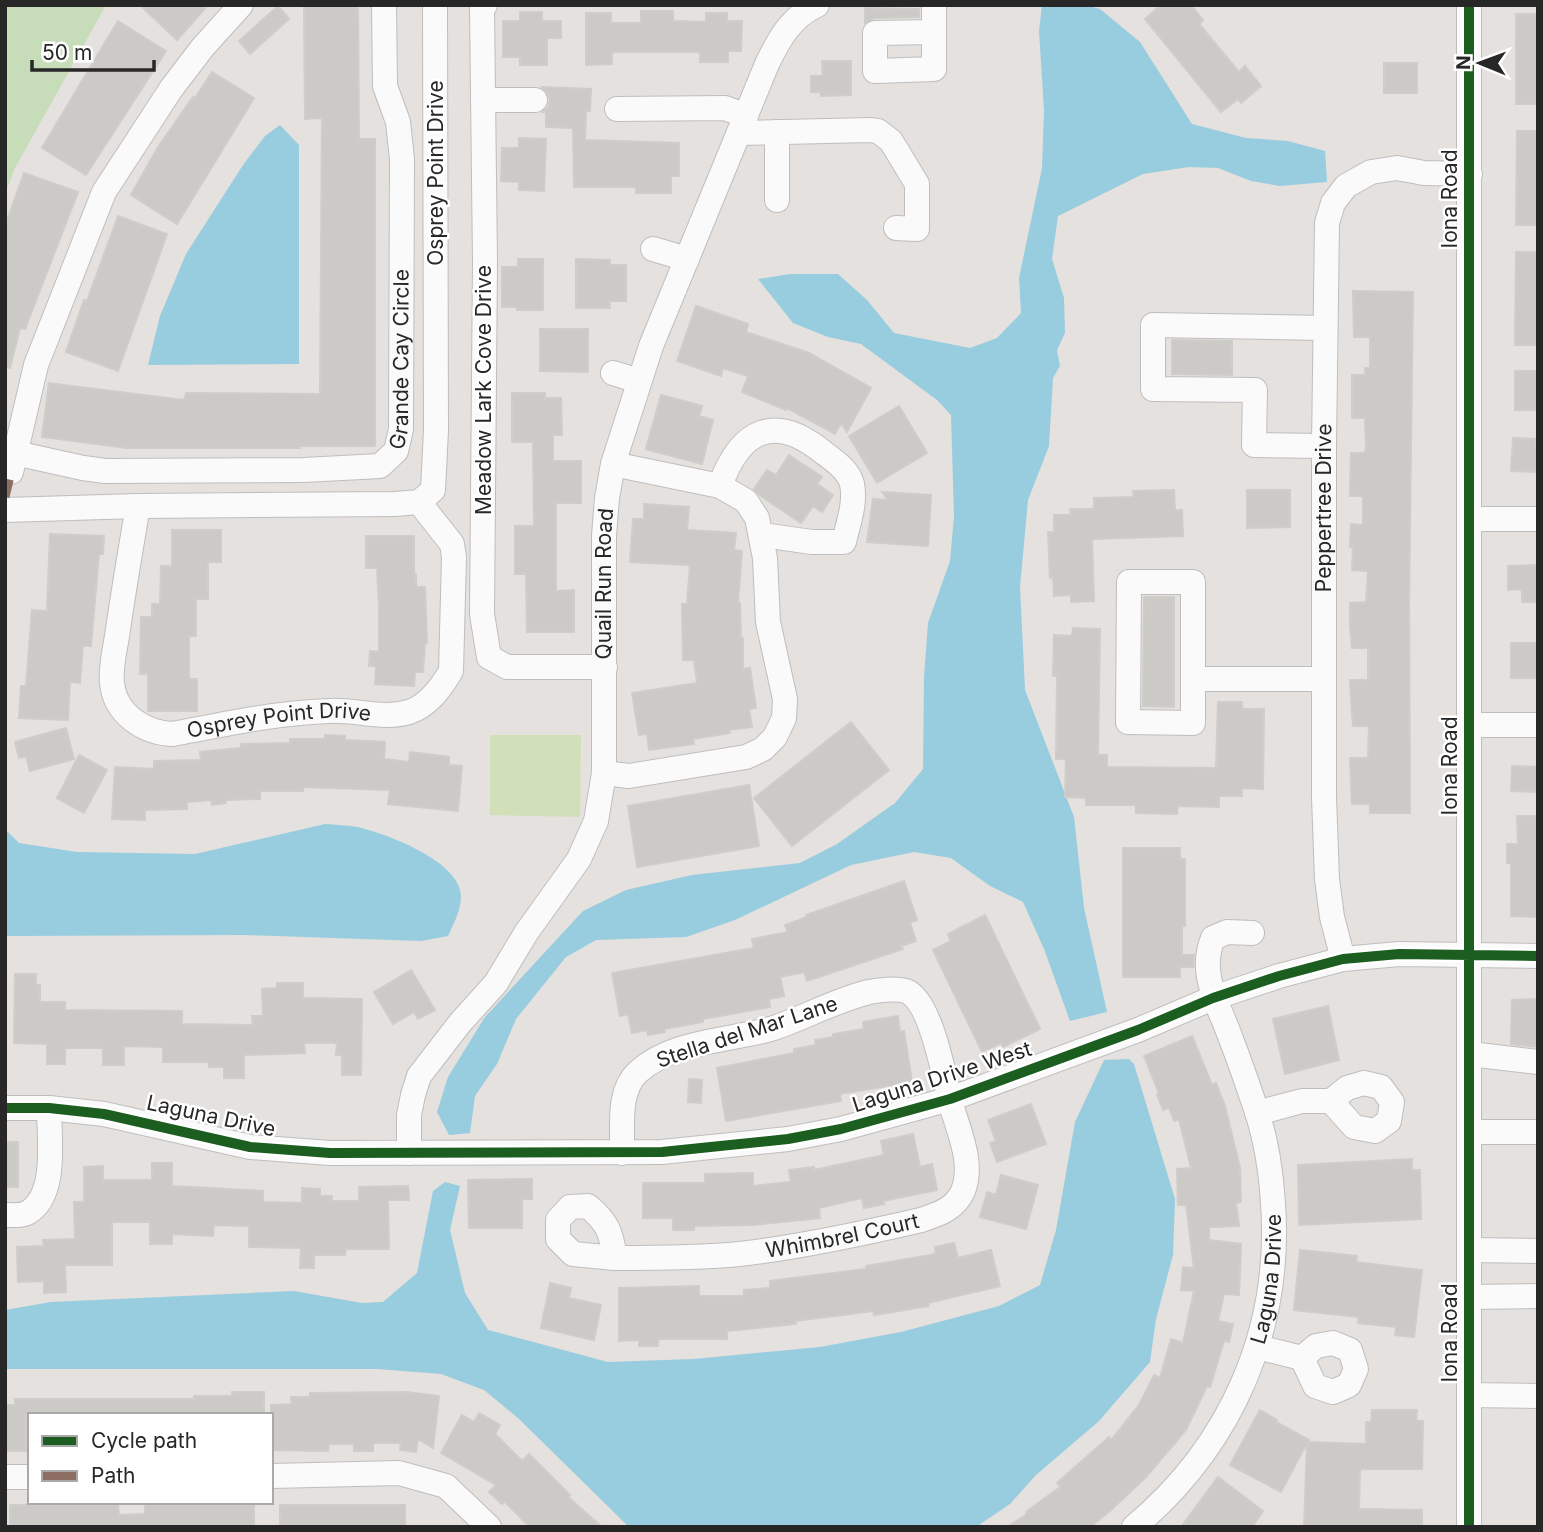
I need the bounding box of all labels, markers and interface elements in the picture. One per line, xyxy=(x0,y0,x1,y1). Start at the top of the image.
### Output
scale bar xyxy=(32,28,154,72)
north arrow xyxy=(1445,28,1515,98)
text: 50 m xyxy=(42,40,92,65)
text: N xyxy=(1452,55,1475,70)
street label: Osprey Point Drive xyxy=(423,80,448,266)
street label: Iona Road xyxy=(1437,150,1462,249)
street label: Meadow Lark Cove Drive xyxy=(471,265,496,515)
street label: Grande Cay Circle xyxy=(384,269,414,452)
street label: Peppertree Drive xyxy=(1311,423,1336,592)
street label: Quail Run Road xyxy=(591,507,618,659)
street label: Osprey Point Drive xyxy=(185,698,372,743)
street label: Iona Road xyxy=(1437,717,1462,816)
street label: Stella del Mar Lane xyxy=(653,990,841,1073)
street label: Laguna Drive West xyxy=(849,1036,1035,1117)
street label: Laguna Drive xyxy=(144,1090,278,1141)
street label: Whimbrel Court xyxy=(764,1208,921,1263)
street label: Laguna Drive xyxy=(1245,1213,1286,1347)
street label: Iona Road xyxy=(1437,1284,1462,1383)
legend xyxy=(28,1413,273,1504)
text: Cycle path xyxy=(91,1428,197,1453)
text: Path xyxy=(91,1463,136,1488)

